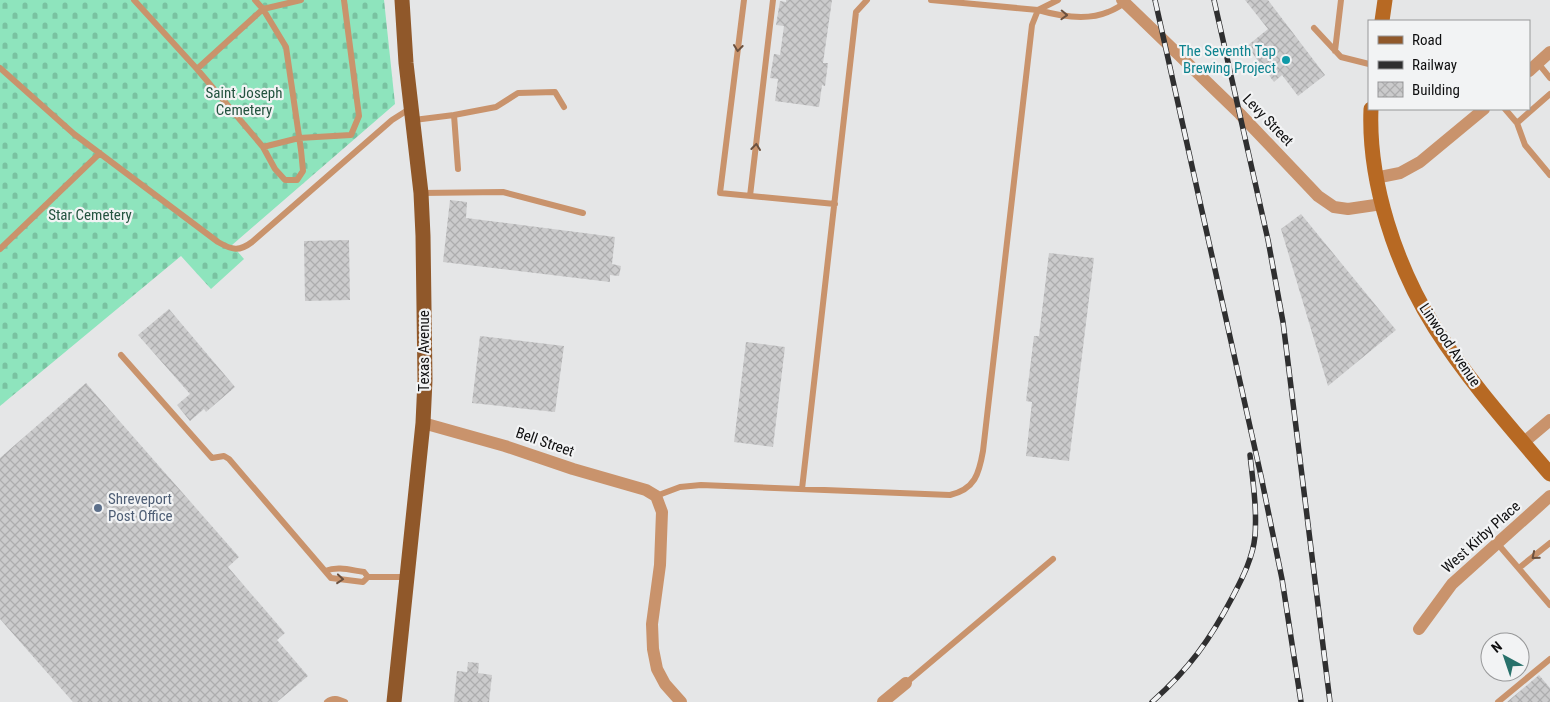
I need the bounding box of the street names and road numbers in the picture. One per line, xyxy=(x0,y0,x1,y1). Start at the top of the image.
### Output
street label: Levy Street xyxy=(1239,90,1297,150)
street label: Linwood Avenue xyxy=(1415,300,1485,390)
street label: Texas Avenue xyxy=(415,310,433,392)
street label: Bell Street xyxy=(513,424,577,460)
street label: West Kirby Place xyxy=(1438,497,1524,577)

